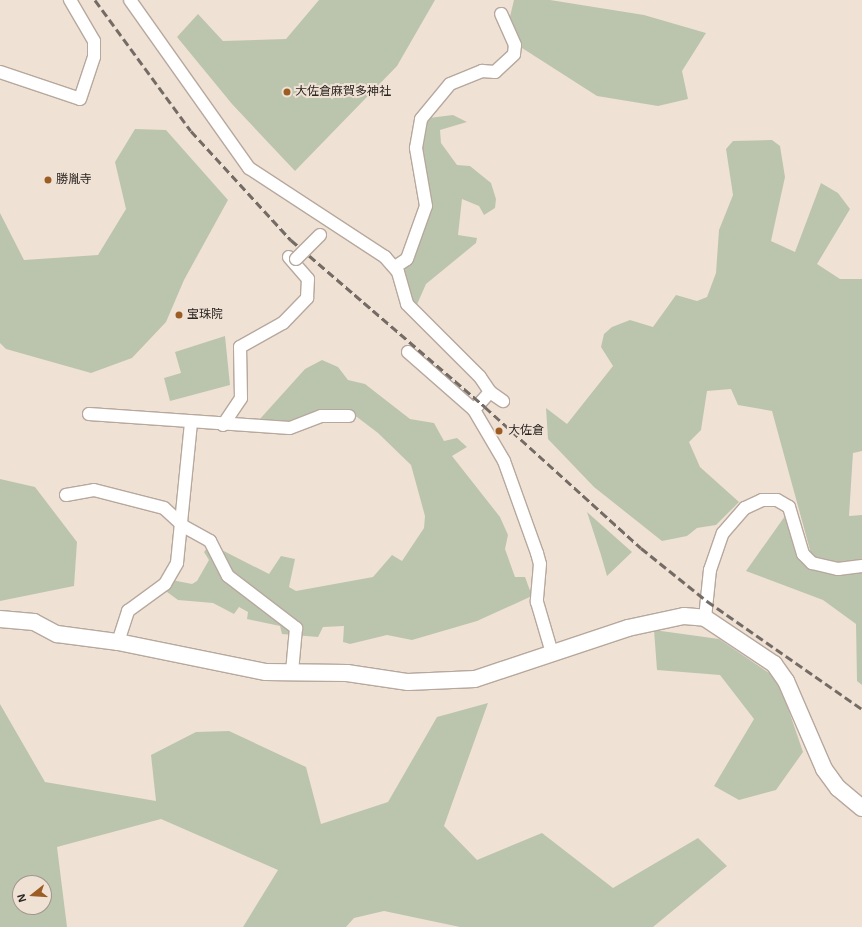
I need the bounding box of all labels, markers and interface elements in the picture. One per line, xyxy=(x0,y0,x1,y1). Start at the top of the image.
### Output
place label: 大佐倉麻賀多神社 xyxy=(295,85,391,99)
marker: 大佐倉麻賀多神社 xyxy=(282,87,292,97)
place label: 勝胤寺 xyxy=(56,173,92,187)
marker: 勝胤寺 xyxy=(43,175,53,185)
place label: 宝珠院 xyxy=(187,308,223,322)
marker: 宝珠院 xyxy=(174,310,184,320)
place label: 大佐倉 xyxy=(508,424,544,438)
marker: 大佐倉 xyxy=(493,425,505,437)
north arrow xyxy=(12,875,52,915)
text: N xyxy=(15,893,28,904)

